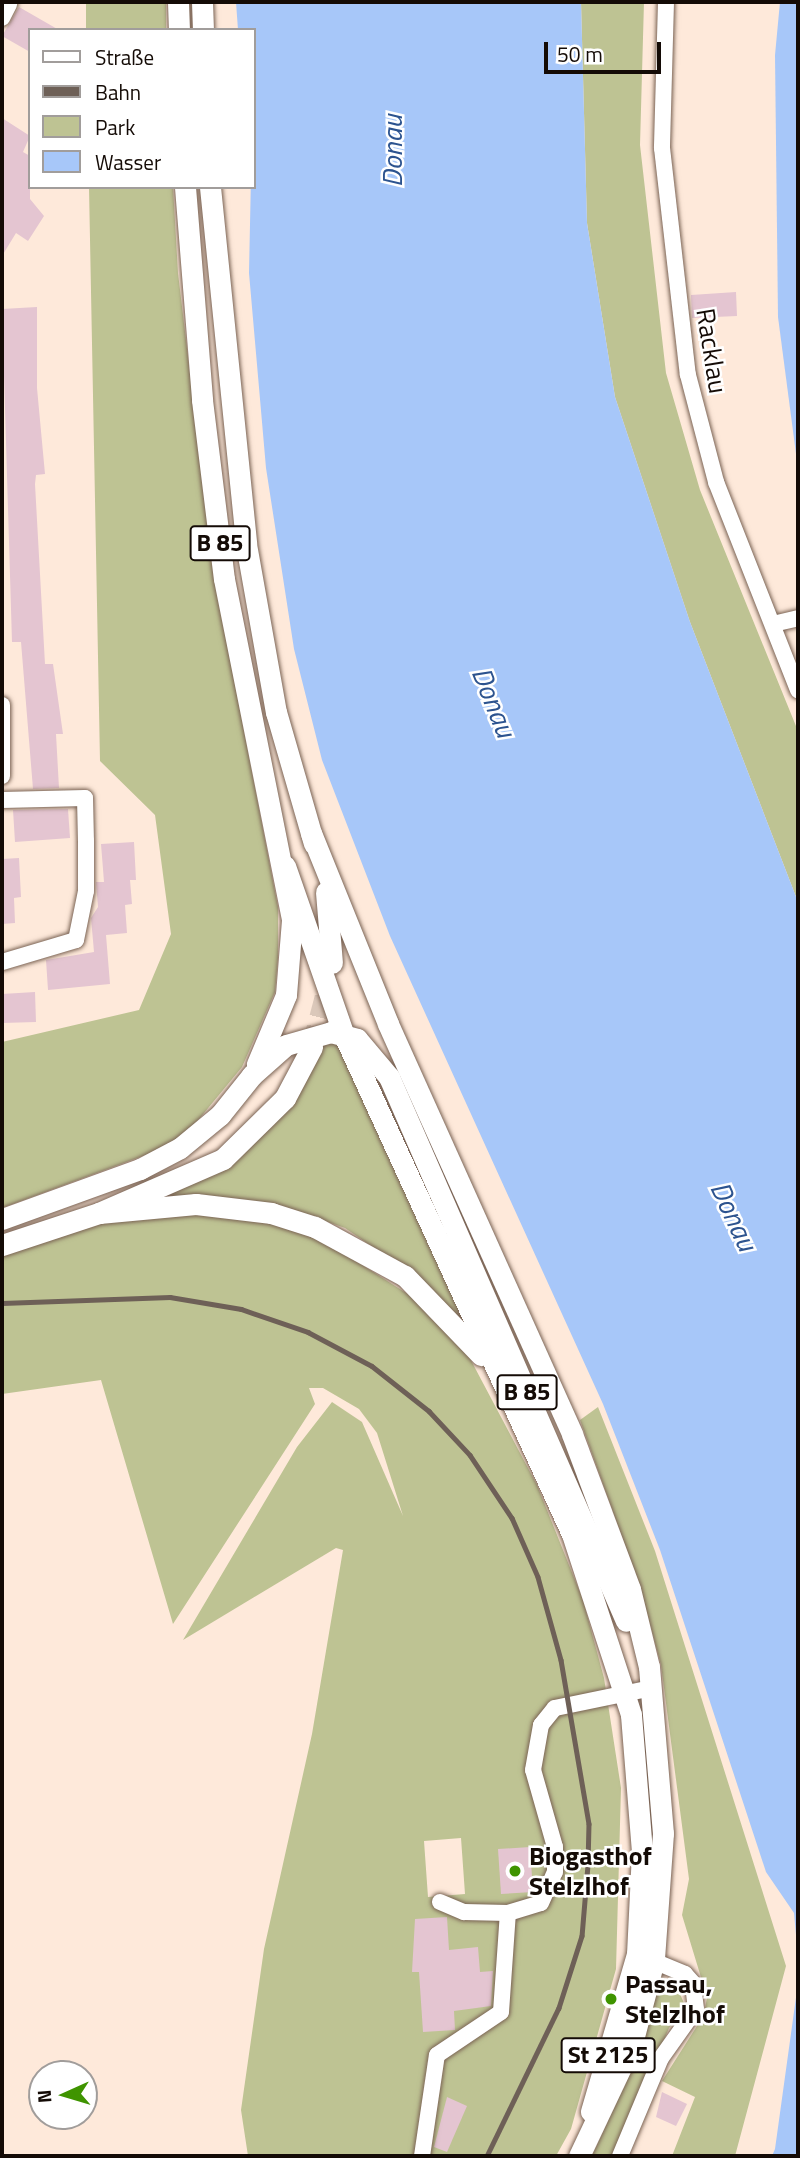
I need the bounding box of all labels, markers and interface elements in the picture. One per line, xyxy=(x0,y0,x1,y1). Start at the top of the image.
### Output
legend xyxy=(28,28,256,189)
scale bar xyxy=(548,28,665,72)
text: 50 m xyxy=(557,38,603,70)
text: Straße xyxy=(95,41,154,73)
text: Bahn xyxy=(95,76,141,108)
text: Park xyxy=(95,111,135,143)
water label: Donau xyxy=(375,115,409,187)
text: Wasser xyxy=(95,146,161,178)
street label: Racklau xyxy=(690,306,734,396)
road number: B 85 xyxy=(188,522,252,564)
water label: Donau xyxy=(465,662,523,742)
water label: Donau xyxy=(703,1176,765,1256)
road number: B 85 xyxy=(496,1372,558,1412)
place label: Biogasthof Stelzlhof xyxy=(529,1840,652,1902)
marker: Biogasthof Stelzlhof xyxy=(507,1863,523,1879)
place label: Passau, Stelzlhof xyxy=(625,1968,725,2030)
marker: Passau, Stelzlhof xyxy=(603,1991,619,2007)
road number: St 2125 xyxy=(559,2034,657,2076)
north arrow xyxy=(28,2060,98,2130)
text: N xyxy=(29,2089,58,2104)

